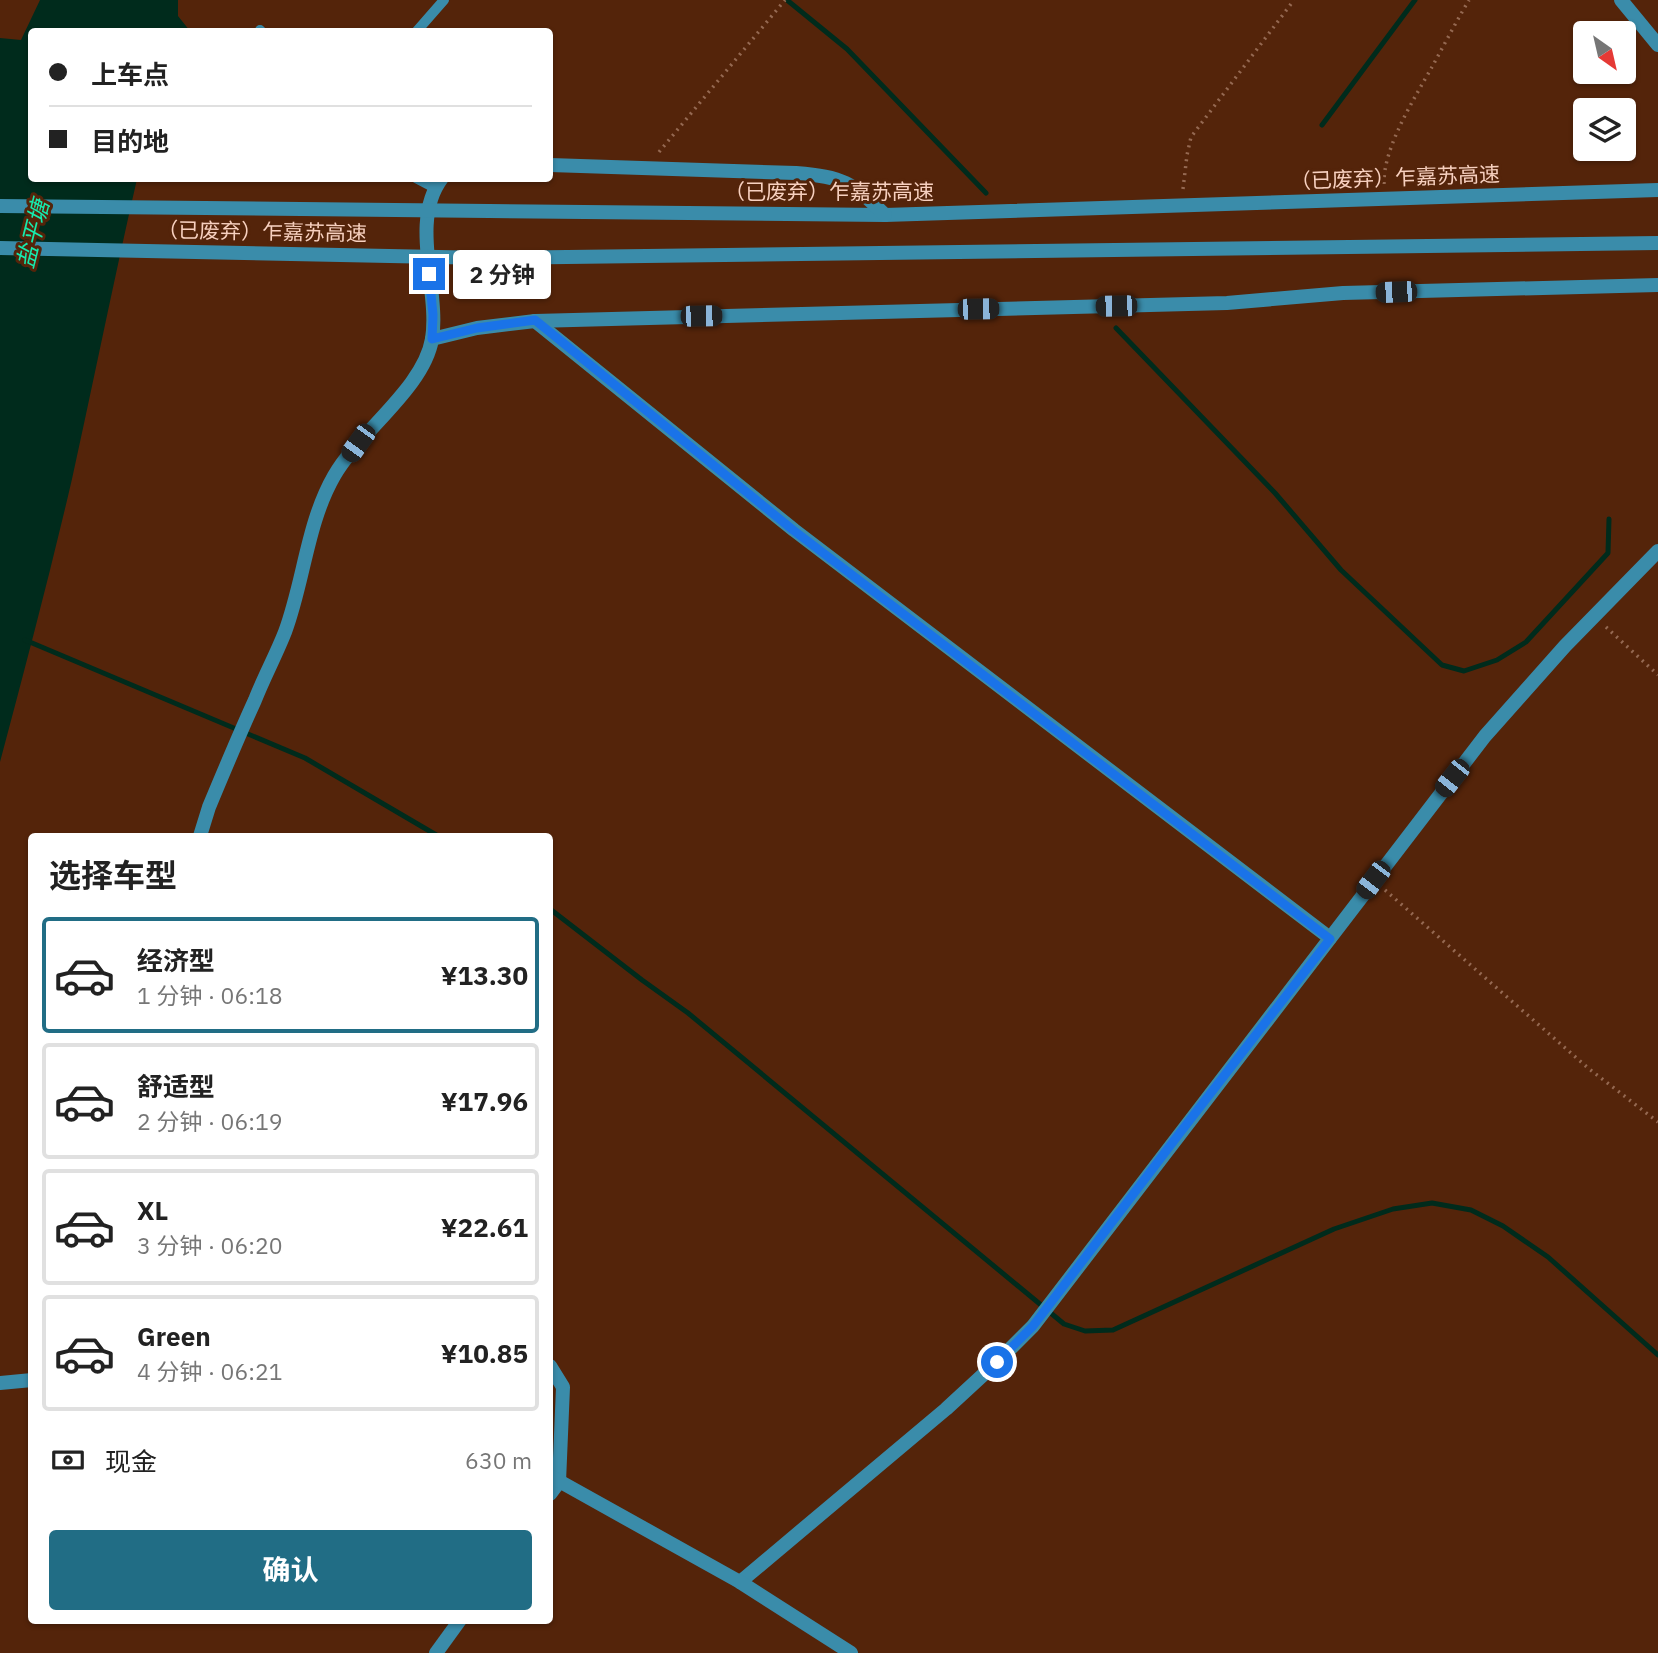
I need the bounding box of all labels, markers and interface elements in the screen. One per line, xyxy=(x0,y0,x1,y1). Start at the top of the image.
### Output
north arrow xyxy=(1573,21,1636,84)
map controls xyxy=(1573,21,1636,161)
text: 上车点 xyxy=(91,57,169,91)
button: layers xyxy=(1573,98,1636,161)
text: 目的地 xyxy=(91,124,169,158)
street label: （已废弃）乍嘉苏高速 xyxy=(1290,159,1500,195)
street label: （已废弃）乍嘉苏高速 xyxy=(724,177,934,205)
water label: 盐平塘 xyxy=(9,193,56,271)
street label: （已废弃）乍嘉苏高速 xyxy=(157,215,367,247)
callout: 2 分钟 xyxy=(453,250,552,298)
route end xyxy=(413,258,445,290)
text: 2 分钟 xyxy=(469,259,535,289)
car xyxy=(1375,281,1418,303)
car xyxy=(1095,295,1138,317)
car xyxy=(957,298,1000,320)
car xyxy=(680,305,723,327)
car xyxy=(338,420,379,466)
car xyxy=(1431,755,1474,801)
text: 选择车型 xyxy=(49,854,177,896)
car xyxy=(1352,857,1395,903)
text: 经济型 xyxy=(137,943,215,977)
icon: car xyxy=(53,944,116,1007)
text: ¥13.30 xyxy=(441,958,528,992)
text: 1 分钟 · 06:18 xyxy=(137,980,283,1010)
text: 舒适型 xyxy=(137,1069,215,1103)
icon: car xyxy=(53,1070,116,1133)
text: ¥17.96 xyxy=(441,1084,528,1118)
text: 2 分钟 · 06:19 xyxy=(137,1106,283,1136)
text: XL xyxy=(137,1193,168,1227)
icon: car xyxy=(53,1196,116,1259)
text: ¥22.61 xyxy=(441,1210,528,1244)
text: 3 分钟 · 06:20 xyxy=(137,1230,283,1260)
text: Green xyxy=(137,1319,211,1353)
icon: car xyxy=(53,1322,116,1385)
text: ¥10.85 xyxy=(441,1336,528,1370)
route start xyxy=(981,1346,1013,1378)
text: 4 分钟 · 06:21 xyxy=(137,1356,283,1386)
icon: cash xyxy=(49,1441,87,1479)
text: 现金 xyxy=(105,1444,157,1478)
text: 630 m xyxy=(465,1445,532,1475)
button: 确认 xyxy=(49,1530,532,1610)

